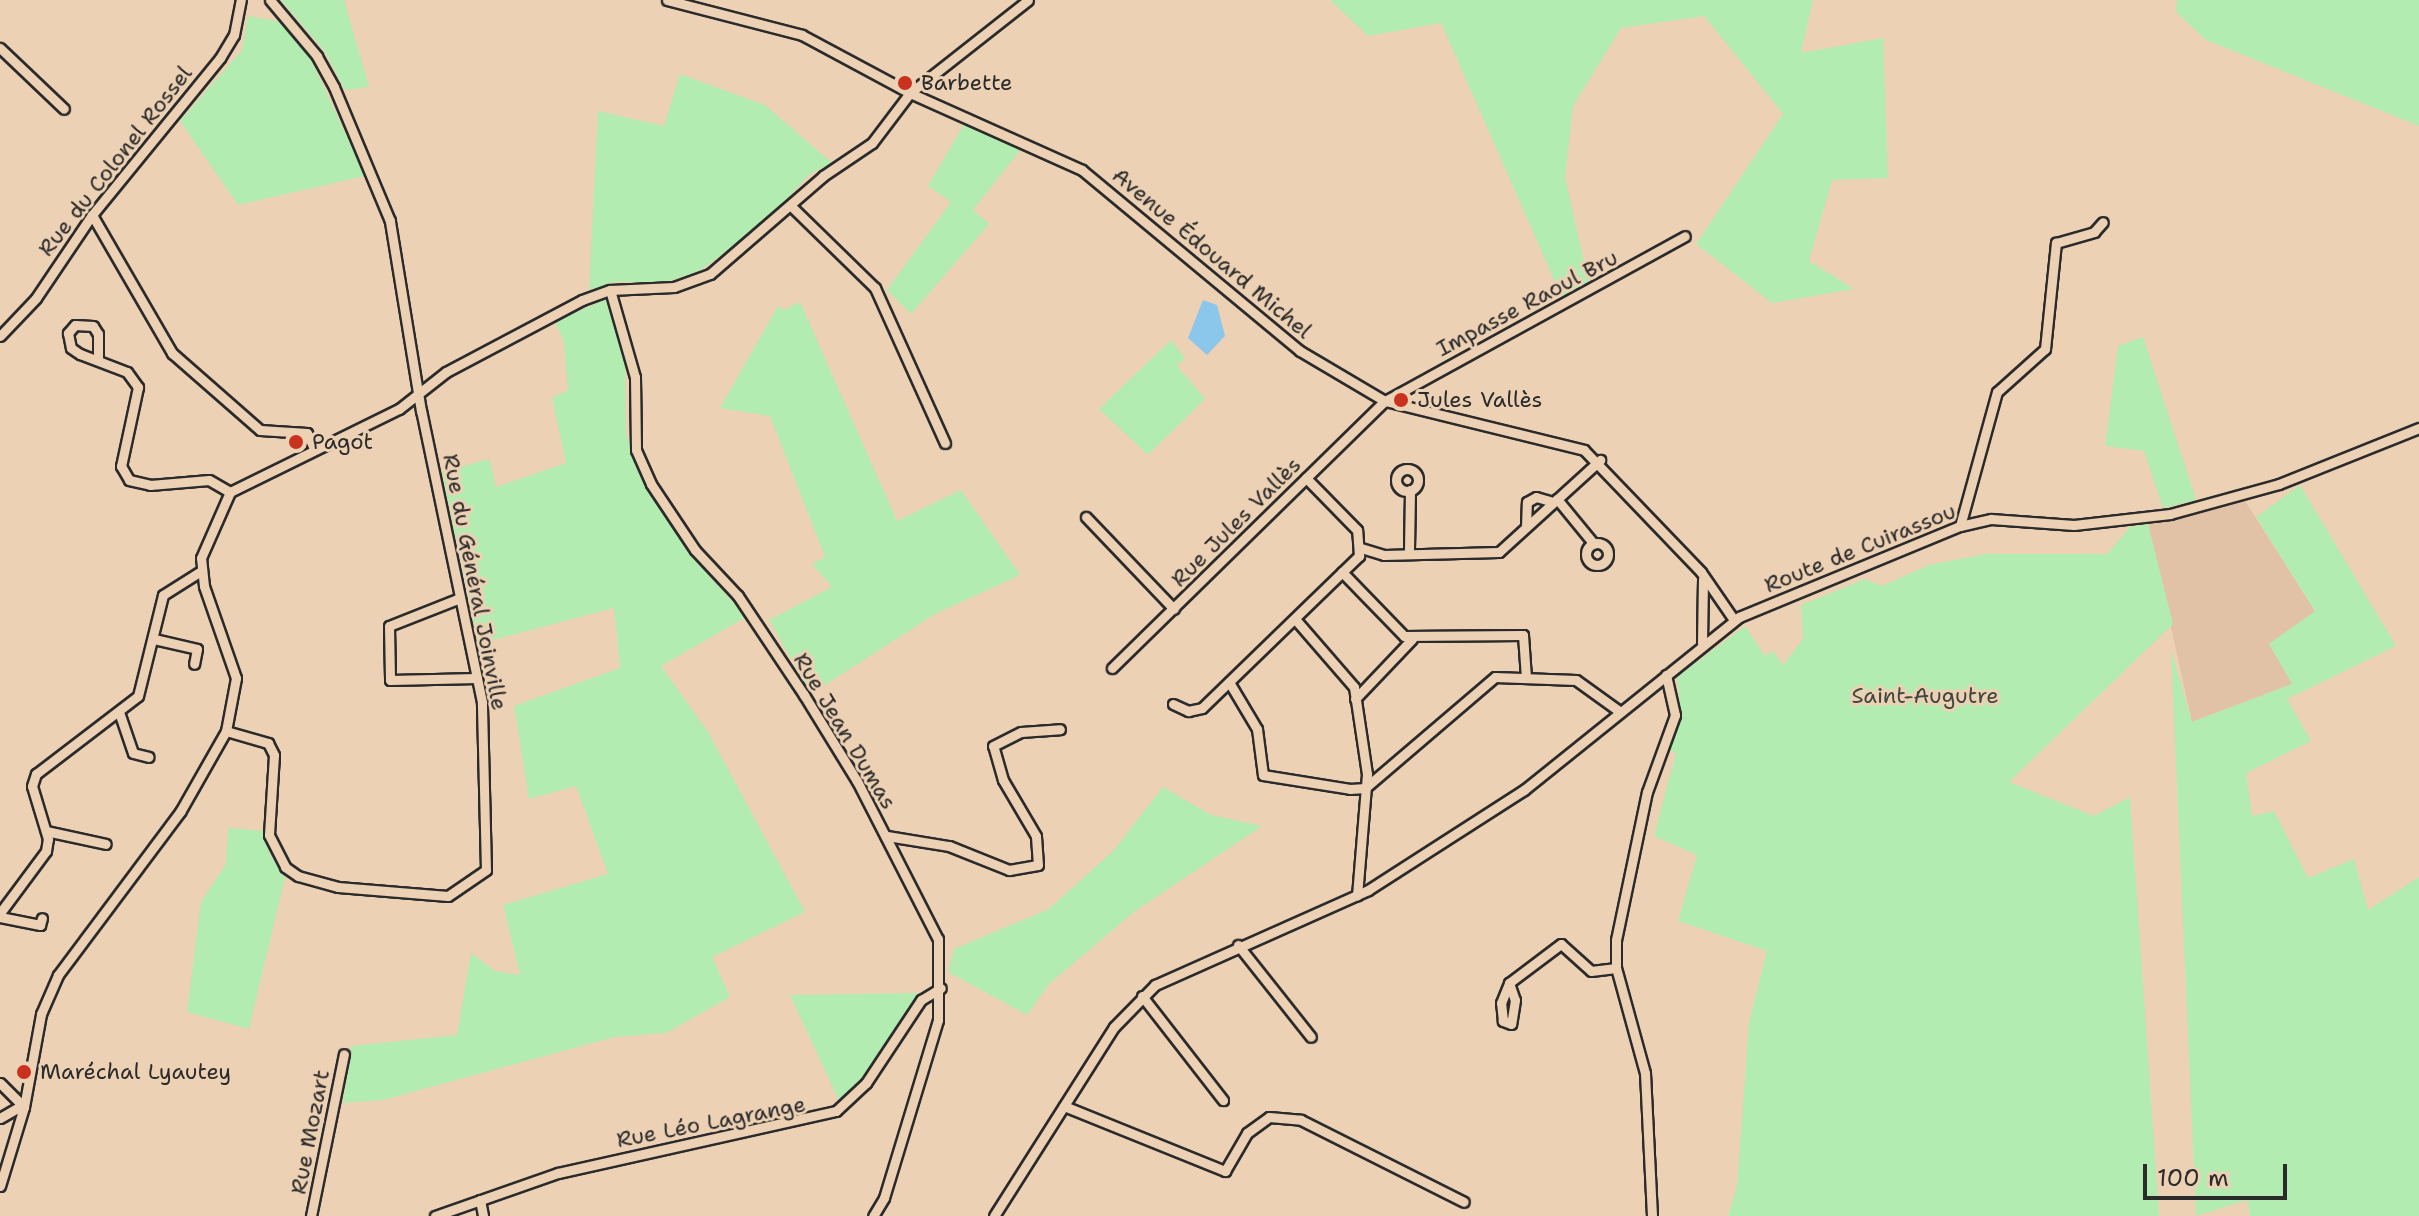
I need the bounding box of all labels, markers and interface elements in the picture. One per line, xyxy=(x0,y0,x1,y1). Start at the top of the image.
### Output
street label: Rue du Colonel Rossel xyxy=(33,61,197,261)
place label: Barbette xyxy=(921,70,1013,96)
marker: Barbette xyxy=(896,74,914,92)
street label: Avenue Édouard Michel xyxy=(1107,162,1317,344)
street label: Impasse Raoul Bru xyxy=(1432,244,1622,362)
place label: Jules Vallès xyxy=(1417,387,1542,413)
marker: Jules Vallès xyxy=(1392,391,1410,409)
place label: Pagot xyxy=(312,429,373,455)
marker: Pagot xyxy=(287,433,305,451)
street label: Rue du Général Joinville xyxy=(437,452,513,712)
street label: Rue Jules Vallès xyxy=(1166,452,1306,592)
street label: Route de Cuirassou xyxy=(1761,498,1959,598)
street label: Rue Jean Dumas xyxy=(788,648,902,814)
park label: Saint-Augutre xyxy=(1851,683,1999,709)
place label: Maréchal Lyautey xyxy=(40,1059,231,1085)
marker: Maréchal Lyautey xyxy=(15,1063,33,1081)
street label: Rue Mozart xyxy=(285,1068,335,1196)
street label: Rue Léo Lagrange xyxy=(614,1091,808,1153)
scale bar xyxy=(2147,1148,2291,1198)
text: 100 m xyxy=(2157,1162,2229,1194)

